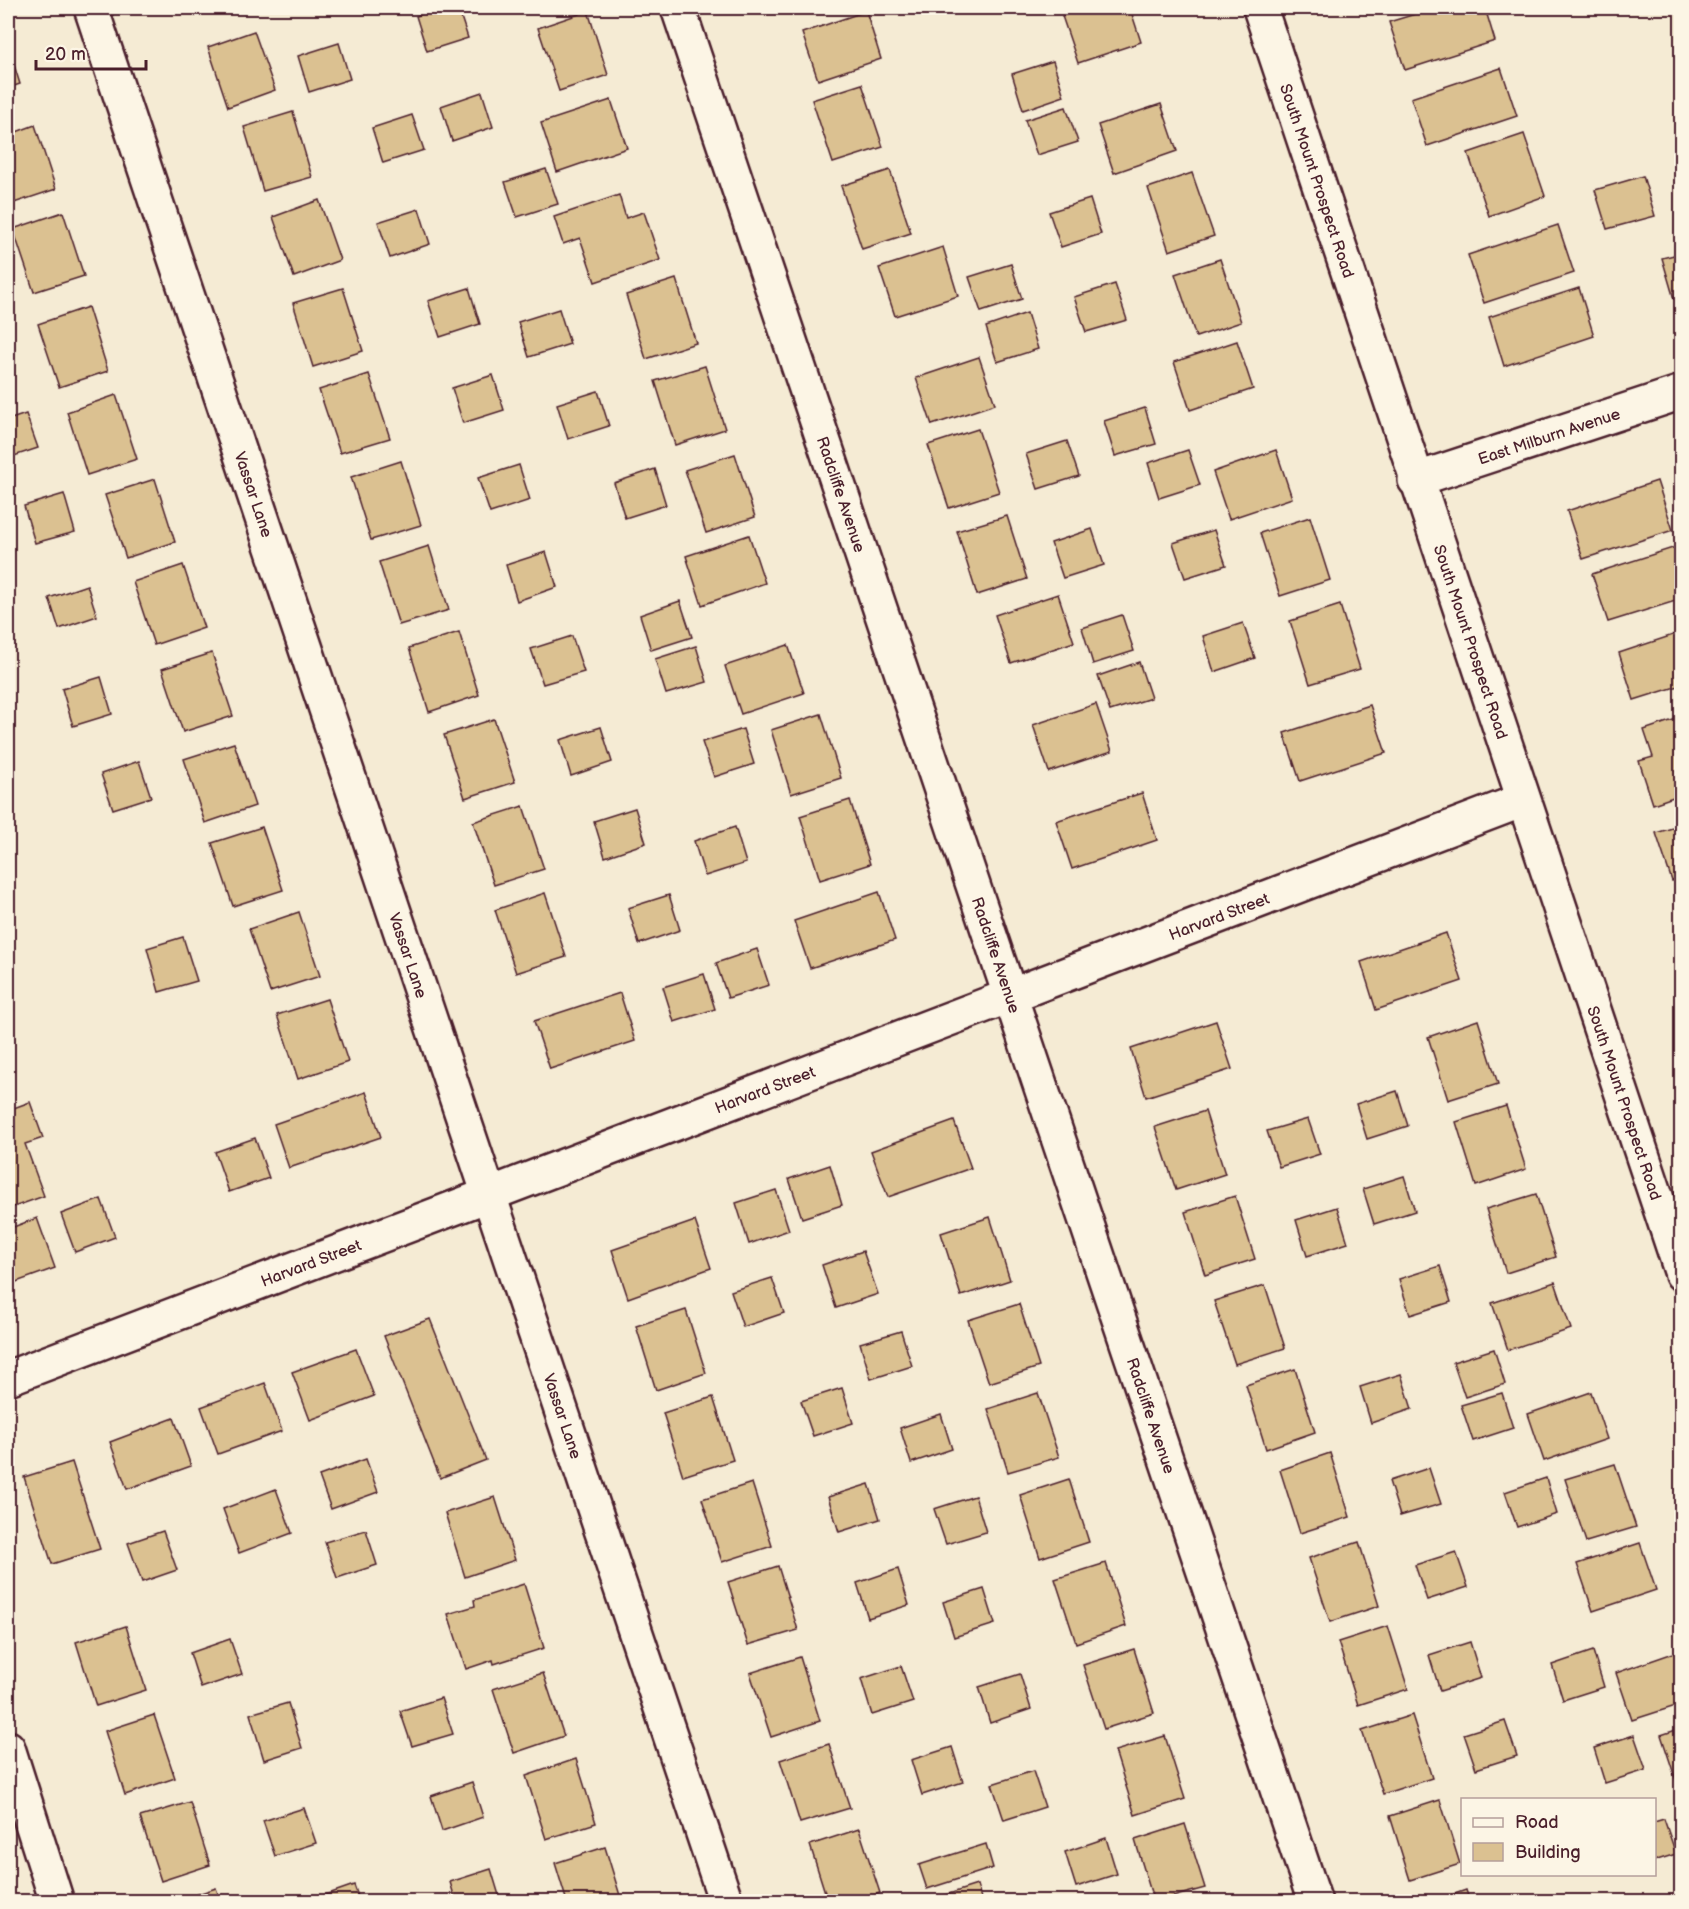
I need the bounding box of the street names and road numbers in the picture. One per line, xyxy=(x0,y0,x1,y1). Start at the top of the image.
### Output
street label: South Mount Prospect Road xyxy=(1275,82,1357,281)
street label: East Milburn Avenue xyxy=(1476,405,1623,470)
street label: Radcliffe Avenue xyxy=(812,434,869,556)
street label: Vassar Lane xyxy=(229,450,276,541)
street label: South Mount Prospect Road xyxy=(1429,543,1511,742)
street label: Harvard Street xyxy=(1167,890,1272,945)
street label: Radcliffe Avenue xyxy=(967,895,1024,1016)
street label: Vassar Lane xyxy=(384,910,430,1001)
street label: South Mount Prospect Road xyxy=(1582,1004,1665,1203)
street label: Harvard Street xyxy=(713,1063,818,1118)
street label: Harvard Street xyxy=(258,1236,364,1292)
street label: Radcliffe Avenue xyxy=(1122,1356,1178,1477)
street label: Vassar Lane xyxy=(538,1371,585,1462)

